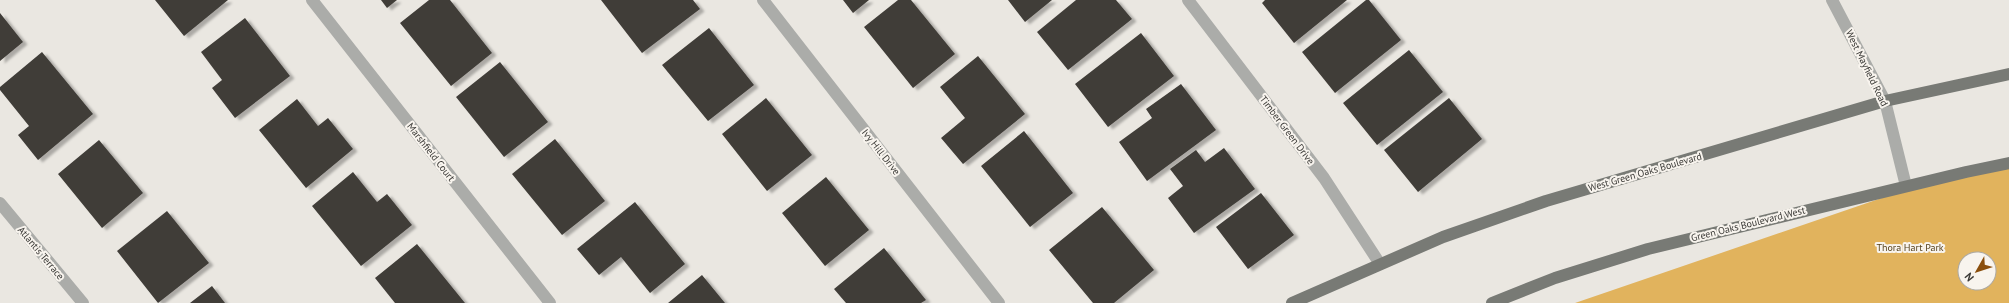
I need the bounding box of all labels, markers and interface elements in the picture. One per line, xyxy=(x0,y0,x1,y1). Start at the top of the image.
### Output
street label: West Mayfield Road xyxy=(1843,28,1891,108)
street label: Timber Green Drive xyxy=(1257,93,1317,167)
street label: Marshfield Court xyxy=(404,120,458,184)
street label: Ivy Hill Drive xyxy=(859,126,903,178)
street label: West Green Oaks Boulevard xyxy=(1587,150,1703,194)
street label: Green Oaks Boulevard West xyxy=(1690,203,1807,244)
street label: Atlantis Terrace xyxy=(15,224,67,282)
park label: Thora Hart Park xyxy=(1876,241,1944,254)
north arrow xyxy=(1957,251,1997,291)
text: N xyxy=(1962,270,1977,285)

